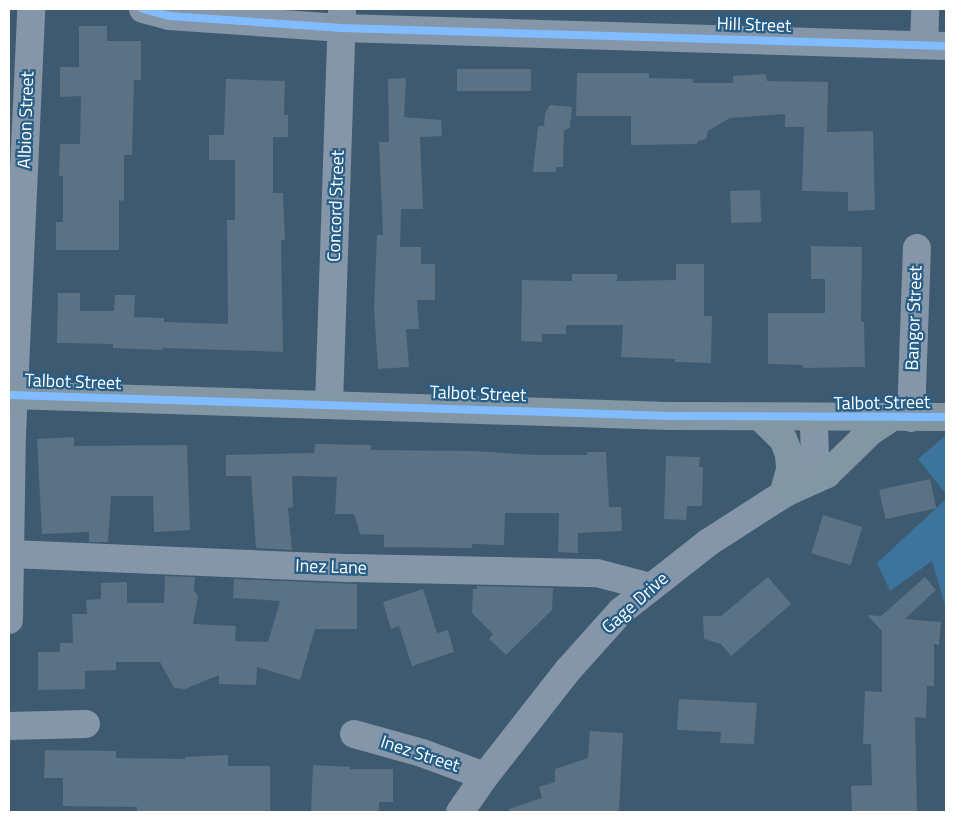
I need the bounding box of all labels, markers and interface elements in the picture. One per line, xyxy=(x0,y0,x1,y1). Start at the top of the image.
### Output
street label: Hill Street xyxy=(716,13,792,37)
street label: Albion Street xyxy=(13,71,39,169)
street label: Concord Street xyxy=(323,150,349,262)
street label: Bangor Street xyxy=(901,265,927,371)
street label: Talbot Street xyxy=(24,370,122,394)
street label: Talbot Street xyxy=(429,382,527,406)
street label: Talbot Street xyxy=(834,391,930,415)
street label: Inez Lane xyxy=(295,555,367,579)
street label: Gage Drive xyxy=(597,568,673,638)
street label: Inez Street xyxy=(378,731,462,777)

